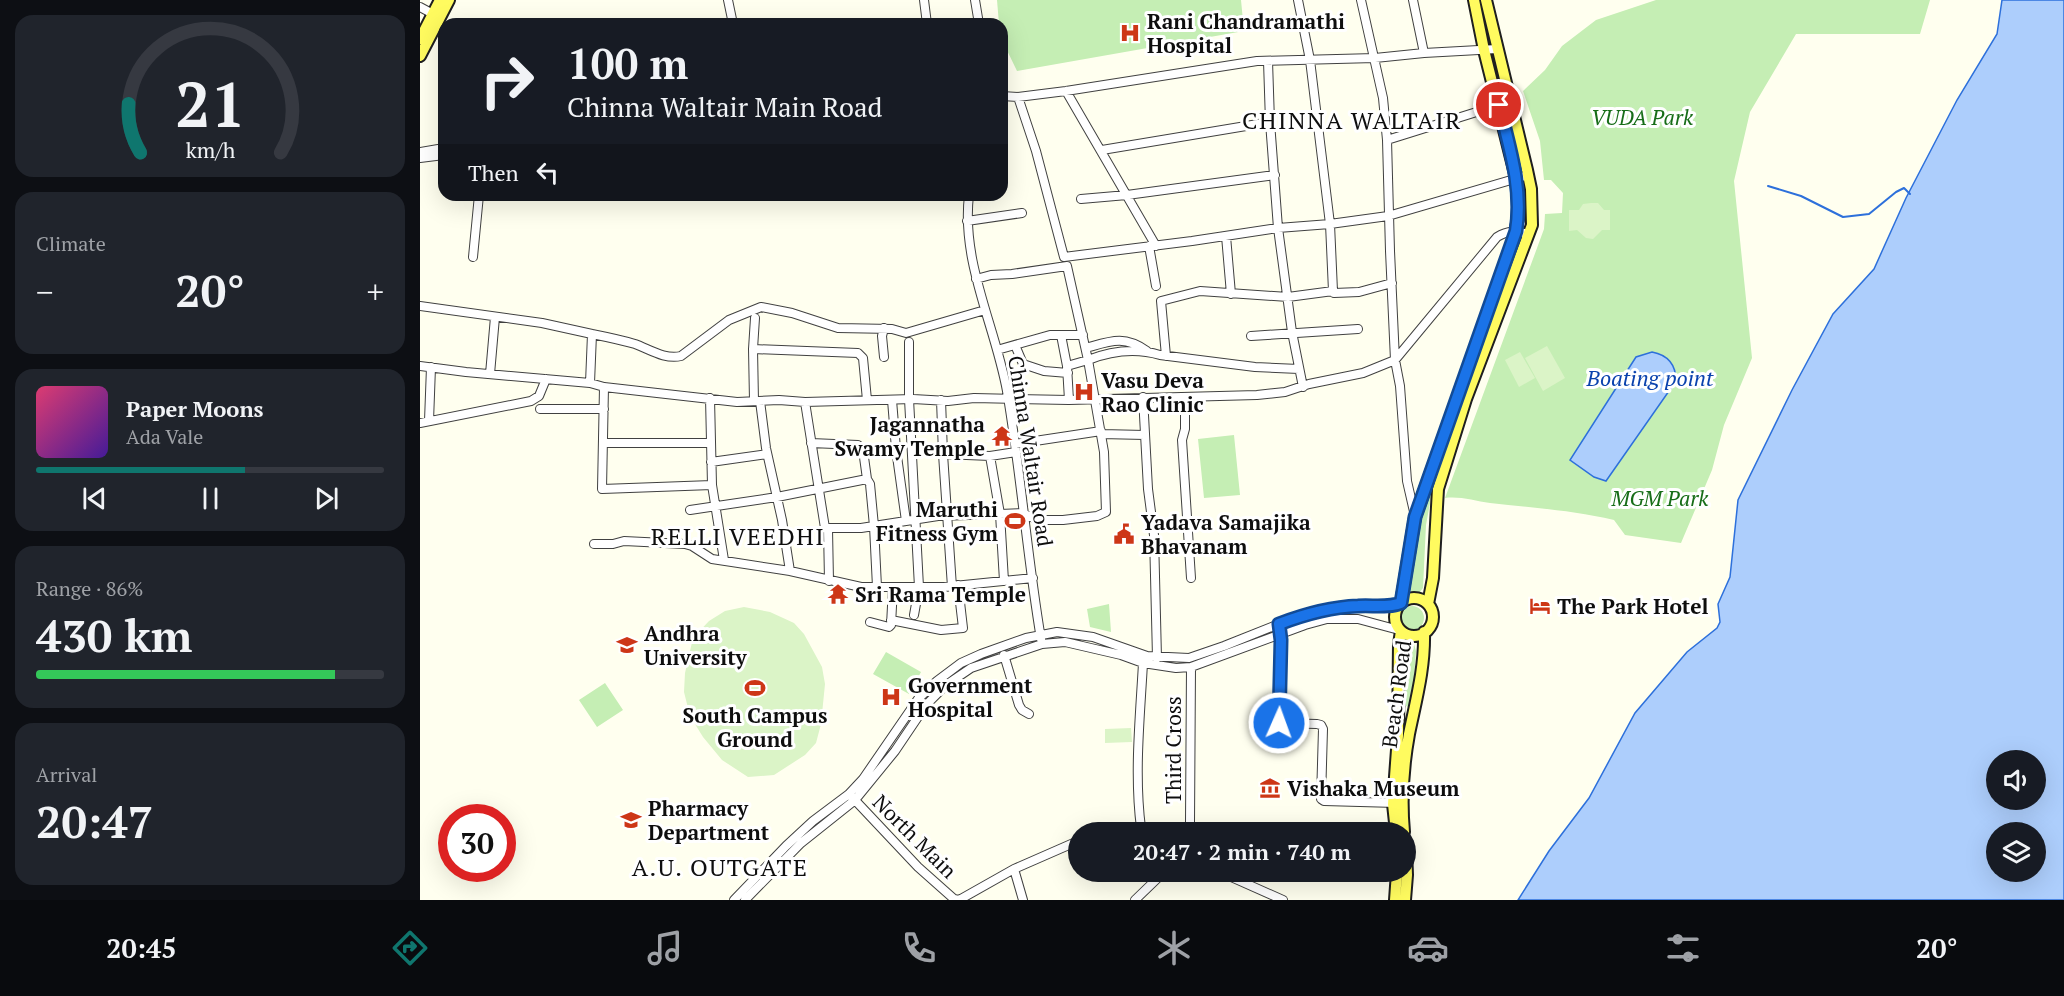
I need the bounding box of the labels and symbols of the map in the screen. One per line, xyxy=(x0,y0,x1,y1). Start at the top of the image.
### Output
place label: Rani Chandramathi Hospital xyxy=(1147,7,1345,59)
hospital icon: Rani Chandramathi Hospital xyxy=(1118,21,1142,45)
pin xyxy=(1473,79,1524,130)
park label: VUDA Park xyxy=(1591,103,1694,131)
district label: CHINNA WALTAIR xyxy=(1242,104,1462,136)
street label: Chinna Waltair Road xyxy=(1002,354,1060,549)
water label: Boating point xyxy=(1586,363,1714,392)
place label: Vasu Deva Rao Clinic xyxy=(1101,366,1204,418)
hospital icon: Vasu Deva Rao Clinic xyxy=(1072,380,1096,404)
place label: Jagannatha Swamy Temple xyxy=(834,410,985,462)
temple icon: Jagannatha Swamy Temple xyxy=(990,424,1014,448)
park label: MGM Park xyxy=(1611,484,1709,512)
place label: Maruthi Fitness Gym xyxy=(876,495,999,547)
place label: Yadava Samajika Bhavanam xyxy=(1141,508,1311,560)
sports icon: Maruthi Fitness Gym xyxy=(1003,509,1027,533)
district label: RELLI VEEDHI xyxy=(651,520,825,552)
public building icon: Yadava Samajika Bhavanam xyxy=(1112,522,1136,546)
place label: Sri Rama Temple xyxy=(855,580,1026,608)
temple icon: Sri Rama Temple xyxy=(826,582,850,606)
place label: The Park Hotel xyxy=(1557,592,1709,620)
hotel icon: The Park Hotel xyxy=(1528,594,1552,618)
place label: Andhra University xyxy=(644,619,748,671)
school or university icon: Andhra University xyxy=(615,633,639,657)
street label: Beach Road xyxy=(1375,638,1417,750)
place label: Government Hospital xyxy=(908,671,1033,723)
sports icon: South Campus Ground xyxy=(743,676,767,700)
hospital icon: Government Hospital xyxy=(879,685,903,709)
position arrow xyxy=(1247,691,1311,755)
street label: Third Cross xyxy=(1159,696,1187,804)
place label: South Campus Ground xyxy=(683,701,827,753)
place label: Vishaka Museum xyxy=(1287,774,1460,802)
museum icon: Vishaka Museum xyxy=(1258,776,1282,800)
street label: North Main xyxy=(867,788,963,884)
place label: Pharmacy Department xyxy=(648,794,770,846)
speed limit sign: 30 xyxy=(438,804,516,882)
school or university icon: Pharmacy Department xyxy=(619,808,643,832)
district label: A.U. OUTGATE xyxy=(632,851,808,883)

